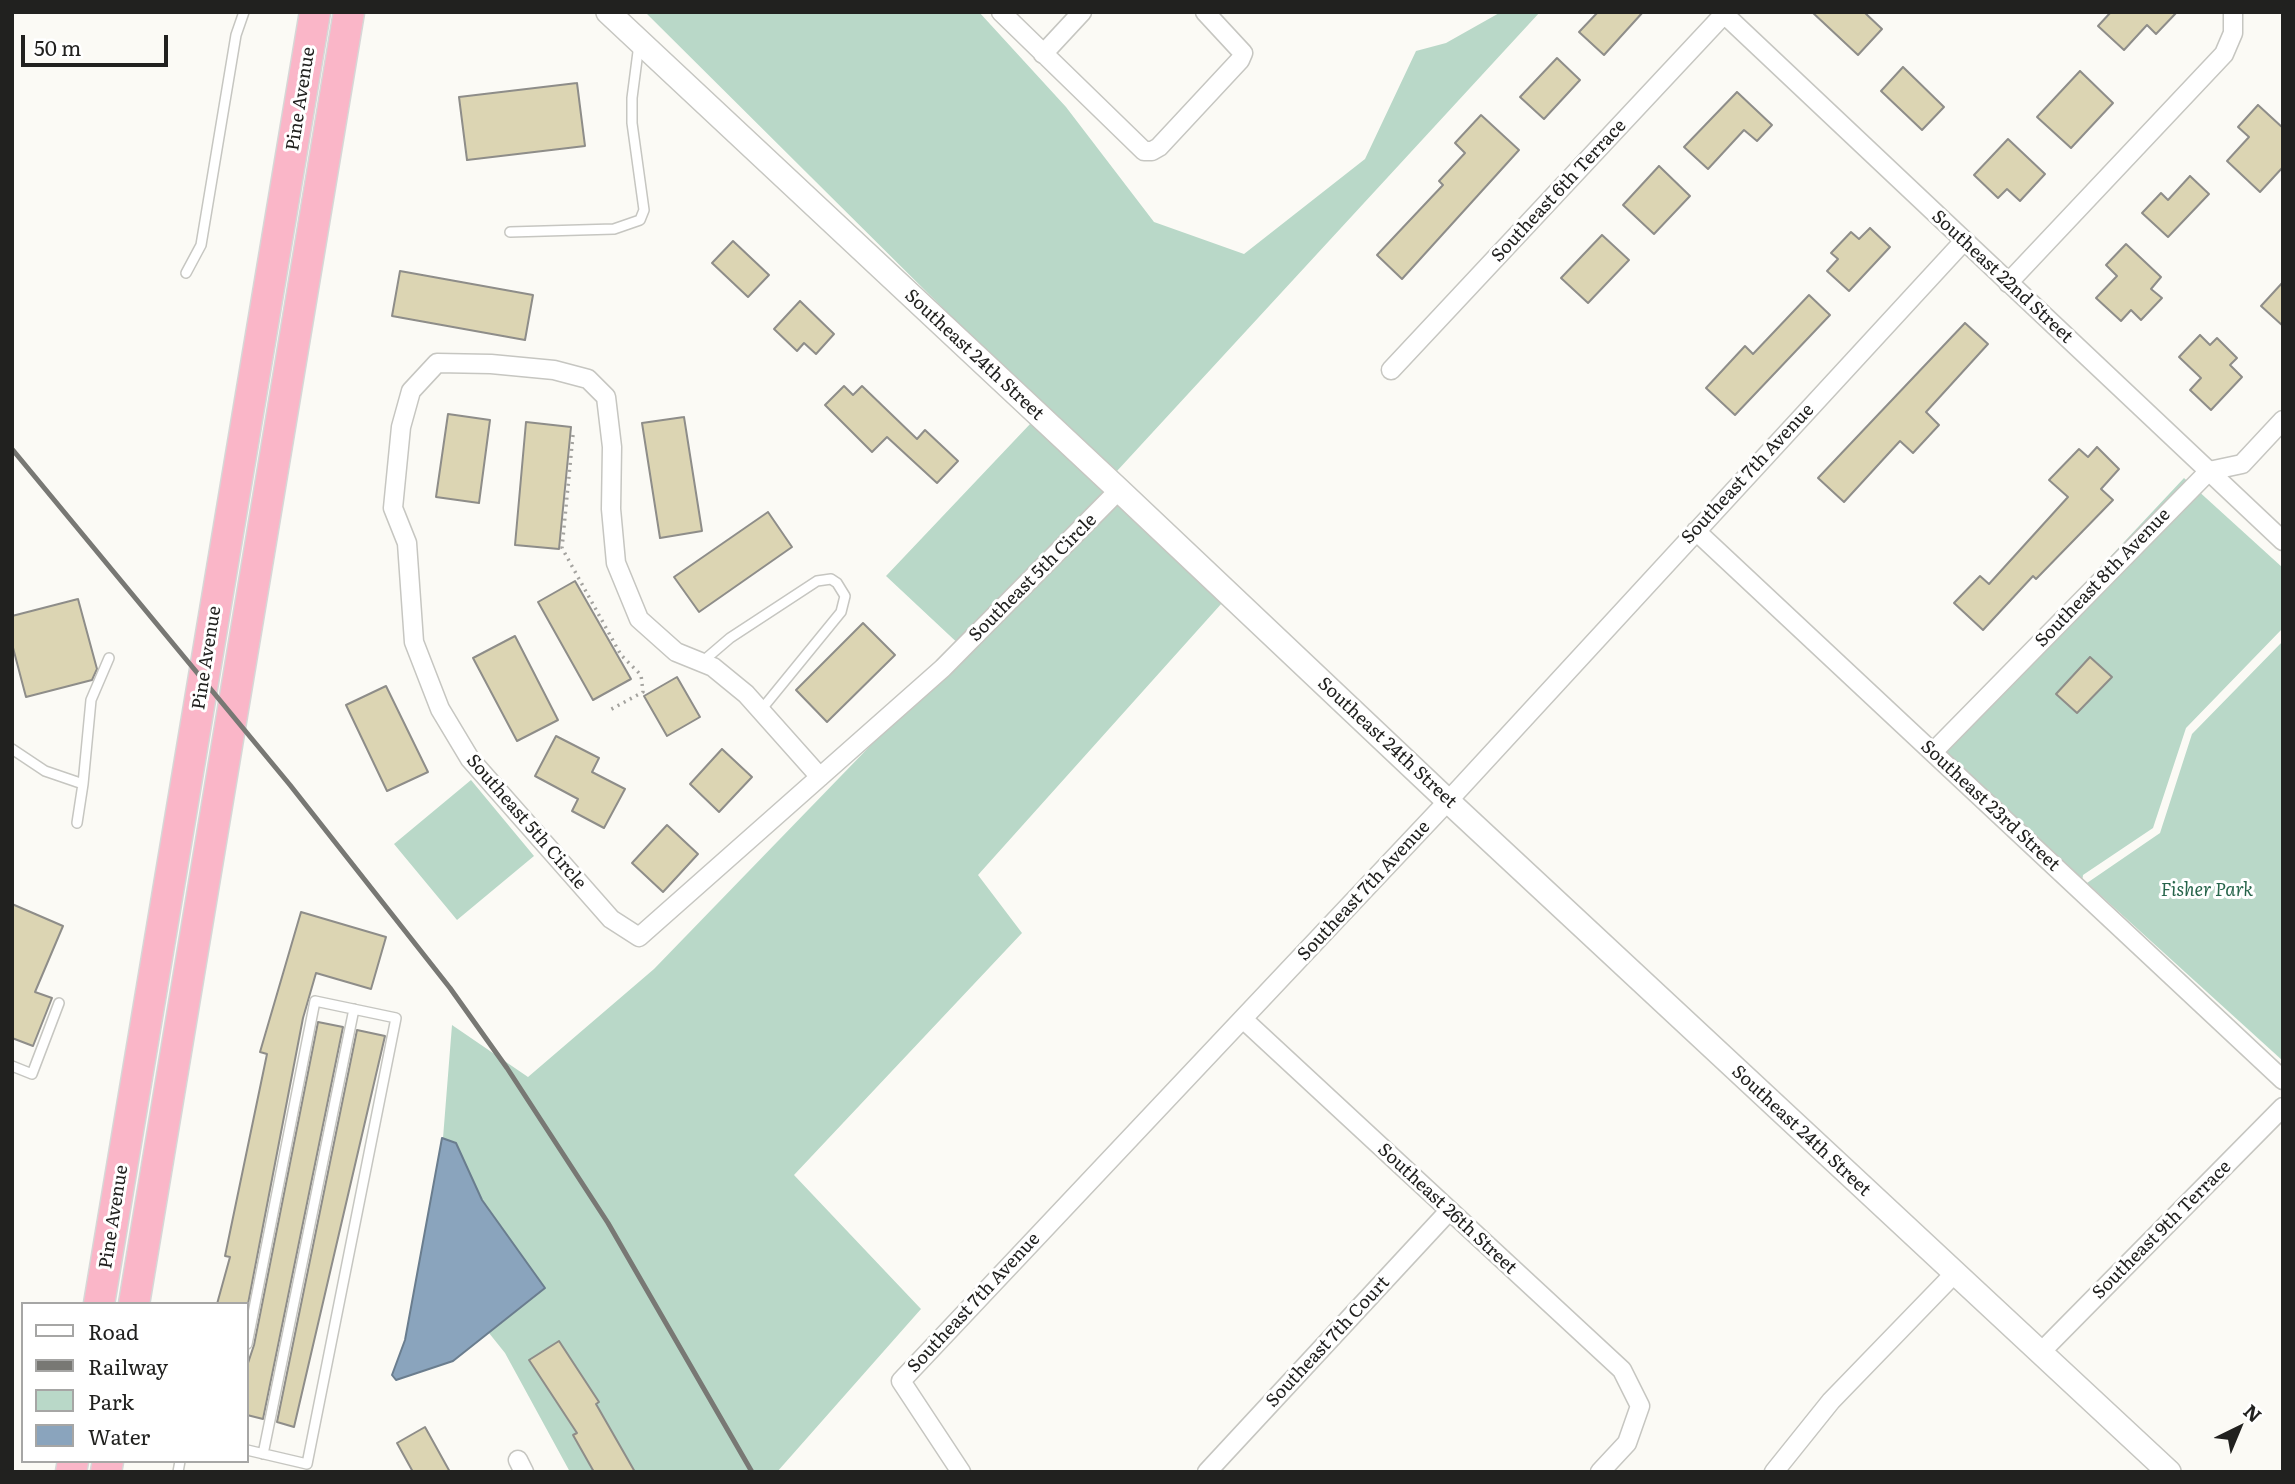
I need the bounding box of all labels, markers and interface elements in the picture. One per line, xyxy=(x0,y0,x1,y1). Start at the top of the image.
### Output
scale bar xyxy=(24,21,172,65)
text: 50 m xyxy=(34,31,81,62)
street label: Pine Avenue xyxy=(282,46,320,152)
street label: Southeast 6th Terrace xyxy=(1487,115,1631,267)
street label: Southeast 22nd Street xyxy=(1927,206,2077,348)
street label: Southeast 24th Street xyxy=(900,285,1048,425)
street label: Southeast 7th Avenue xyxy=(1677,399,1819,549)
street label: Southeast 8th Avenue xyxy=(2031,504,2175,652)
street label: Southeast 5th Circle xyxy=(965,510,1101,646)
street label: Pine Avenue xyxy=(188,605,226,711)
street label: Southeast 24th Street xyxy=(1313,673,1461,813)
street label: Southeast 23rd Street xyxy=(1916,736,2064,876)
street label: Southeast 5th Circle xyxy=(462,750,590,894)
street label: Southeast 7th Avenue xyxy=(1293,816,1435,966)
park label: Fisher Park xyxy=(2161,880,2253,902)
street label: Southeast 24th Street xyxy=(1727,1061,1875,1201)
street label: Southeast 26th Street xyxy=(1373,1139,1521,1279)
street label: Southeast 9th Terrace xyxy=(2088,1156,2236,1304)
street label: Pine Avenue xyxy=(95,1164,133,1270)
street label: Southeast 7th Avenue xyxy=(903,1228,1045,1378)
street label: Southeast 7th Court xyxy=(1262,1272,1394,1412)
legend xyxy=(21,1302,248,1463)
text: Road xyxy=(88,1315,139,1346)
text: Railway xyxy=(88,1350,168,1381)
text: Park xyxy=(88,1385,134,1416)
north arrow xyxy=(2204,1393,2274,1463)
text: N xyxy=(2238,1397,2269,1428)
text: Water xyxy=(88,1420,150,1451)

